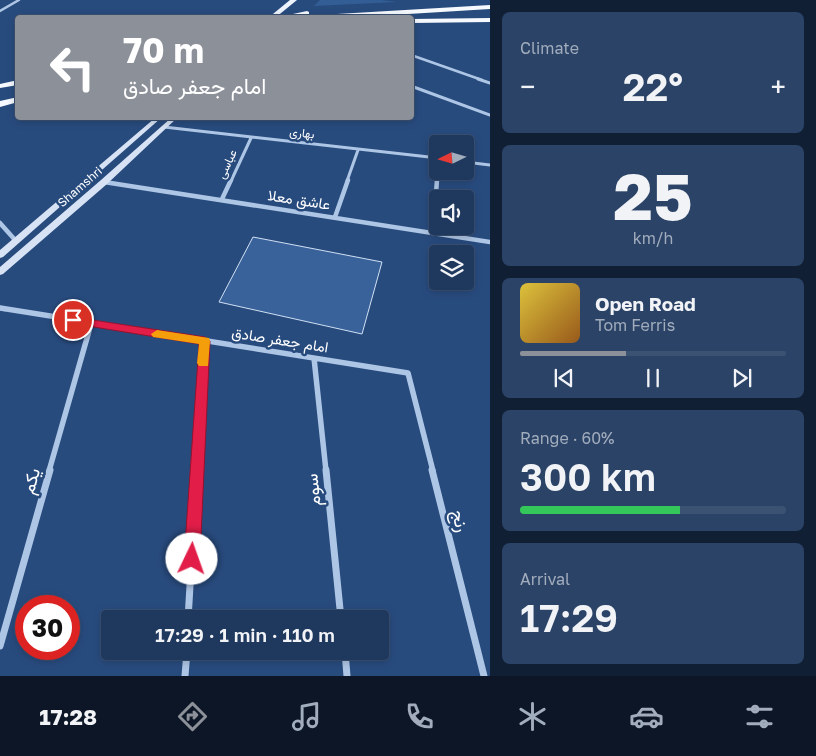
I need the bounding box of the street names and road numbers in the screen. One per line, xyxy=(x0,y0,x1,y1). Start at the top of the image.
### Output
street label: بهاری xyxy=(289,124,315,142)
street label: عباسی xyxy=(213,147,241,181)
street label: Shamshri xyxy=(54,163,105,210)
street label: عاشق معلا xyxy=(266,185,332,215)
street label: امام جعفر صادق xyxy=(230,322,330,358)
street label: یکم xyxy=(16,465,46,497)
street label: سوم xyxy=(299,472,327,508)
street label: رنج xyxy=(446,507,474,535)

